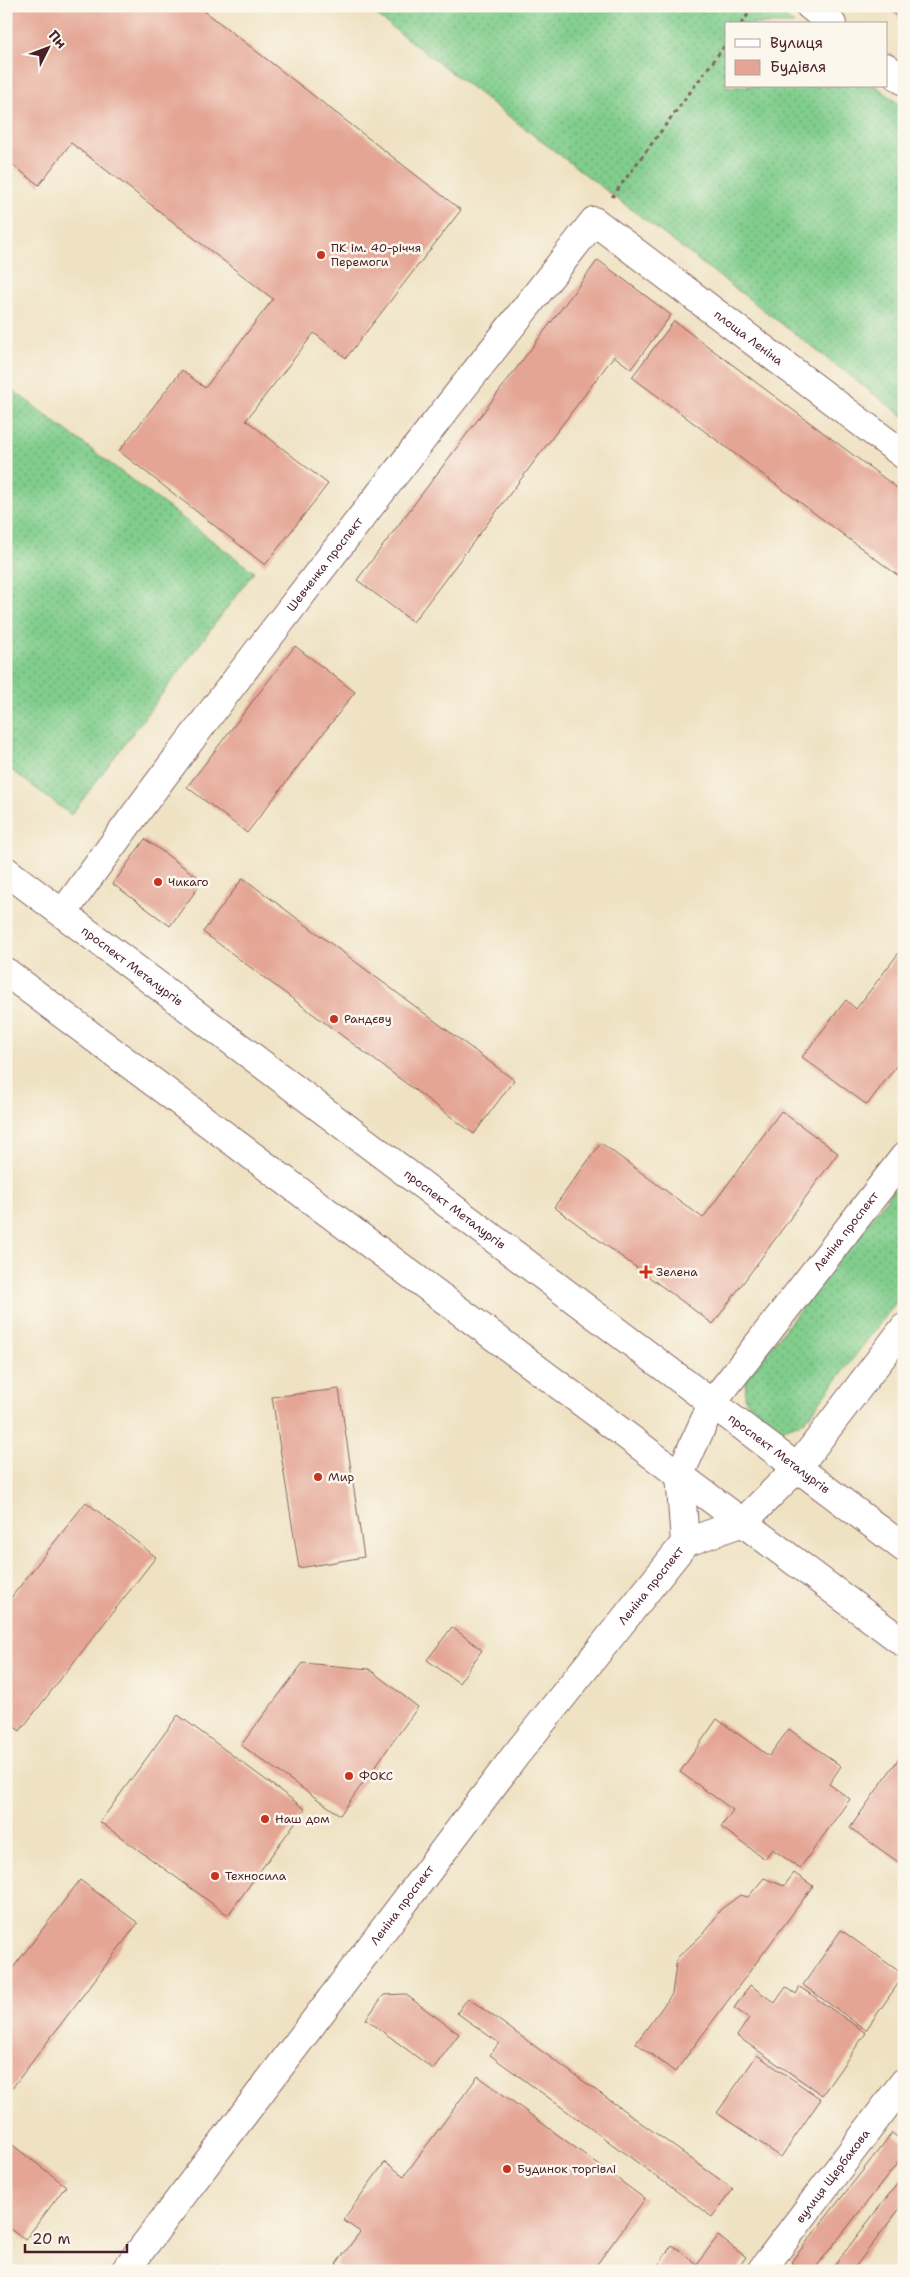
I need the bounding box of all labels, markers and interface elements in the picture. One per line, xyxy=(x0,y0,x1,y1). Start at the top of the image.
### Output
north arrow xyxy=(22,22,72,72)
legend xyxy=(725,22,888,88)
text: Пн xyxy=(45,26,71,52)
text: Вулиця xyxy=(770,33,823,53)
text: Будівля xyxy=(770,57,826,77)
place label: ПК ім. 40-річчя Перемоги xyxy=(331,240,421,270)
marker: ПК ім. 40-річчя Перемоги xyxy=(315,249,327,261)
street label: площа Леніна xyxy=(711,307,787,369)
street label: Шевченка проспект xyxy=(283,513,367,615)
place label: Чикаго xyxy=(168,874,209,890)
marker: Чикаго xyxy=(152,876,164,888)
street label: проспект Металургів xyxy=(78,923,186,1010)
place label: Рандєву xyxy=(344,1011,392,1027)
marker: Рандєву xyxy=(328,1013,340,1025)
street label: проспект Металургів xyxy=(401,1166,509,1253)
street label: Леніна проспект xyxy=(810,1188,883,1274)
place label: Зелена xyxy=(656,1264,698,1280)
marker: Зелена xyxy=(640,1266,652,1278)
street label: проспект Металургів xyxy=(725,1410,833,1497)
place label: Мир xyxy=(328,1469,354,1485)
marker: Мир xyxy=(312,1471,324,1483)
street label: Леніна проспект xyxy=(615,1542,688,1628)
place label: ФОКС xyxy=(359,1768,393,1784)
marker: ФОКС xyxy=(343,1770,355,1782)
place label: Наш дом xyxy=(275,1811,330,1827)
marker: Наш дом xyxy=(259,1813,271,1825)
street label: Леніна проспект xyxy=(367,1861,438,1948)
place label: Техносила xyxy=(225,1868,287,1884)
marker: Техносила xyxy=(209,1870,221,1882)
street label: вулиця Щербакова xyxy=(792,2126,874,2226)
place label: Будинок торгівлі xyxy=(517,2161,616,2177)
marker: Будинок торгівлі xyxy=(501,2163,513,2175)
scale bar xyxy=(25,2222,128,2254)
text: 20 m xyxy=(32,2229,71,2249)

